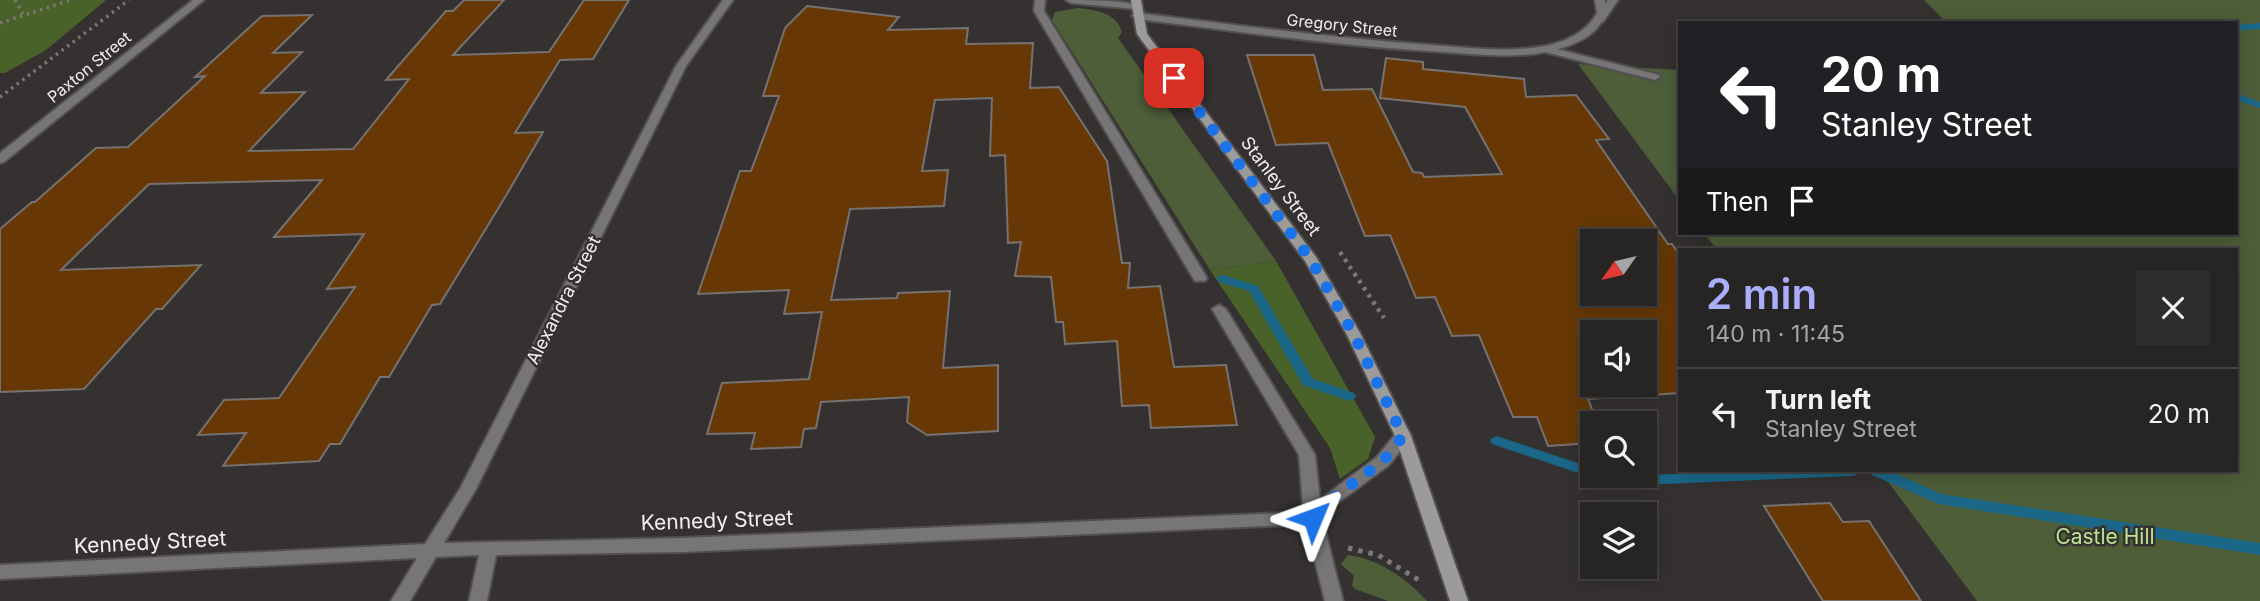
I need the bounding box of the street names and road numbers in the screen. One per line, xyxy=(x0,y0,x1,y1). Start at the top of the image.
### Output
street label: Gregory Street xyxy=(1286,9,1398,41)
street label: Paxton Street xyxy=(43,27,135,107)
street label: Stanley Street xyxy=(1237,132,1325,240)
street label: Alexandra Street xyxy=(522,232,604,368)
street label: Kennedy Street xyxy=(640,505,794,535)
street label: Kennedy Street xyxy=(73,526,227,558)

